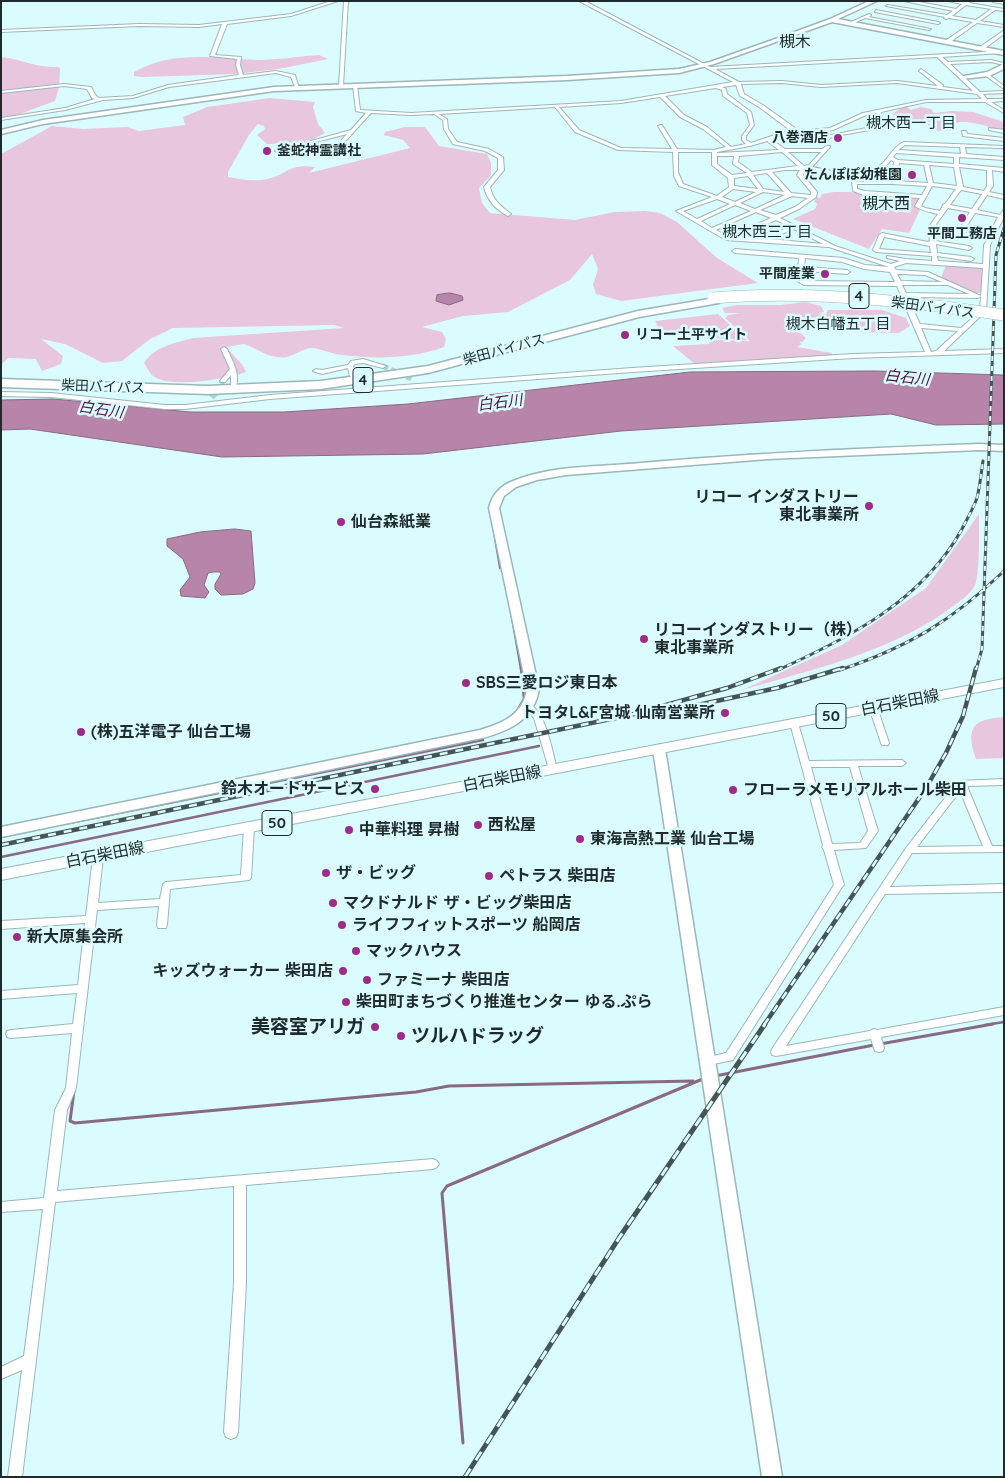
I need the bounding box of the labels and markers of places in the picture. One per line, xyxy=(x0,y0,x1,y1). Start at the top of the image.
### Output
place label: 八巻酒店 xyxy=(772,130,828,146)
marker: 八巻酒店 xyxy=(832,132,844,144)
place label: 釜蛇神霊講社 xyxy=(277,143,361,159)
marker: 釜蛇神霊講社 xyxy=(261,145,273,157)
place label: たんぽぽ幼稚園 xyxy=(804,167,902,183)
marker: たんぽぽ幼稚園 xyxy=(906,169,918,181)
marker: 平間工務店 xyxy=(956,212,968,224)
place label: 平間工務店 xyxy=(927,226,997,242)
place label: 平間産業 xyxy=(759,266,815,282)
marker: 平間産業 xyxy=(819,268,831,280)
place label: リコー土平サイト xyxy=(635,327,747,343)
marker: リコー土平サイト xyxy=(619,329,631,341)
place label: リコー インダストリー 東北事業所 xyxy=(695,487,859,525)
marker: リコー インダストリー 東北事業所 xyxy=(863,500,875,512)
place label: 仙台森紙業 xyxy=(351,512,431,532)
marker: 仙台森紙業 xyxy=(335,516,347,528)
place label: リコーインダストリー（株） 東北事業所 xyxy=(654,620,862,658)
marker: リコーインダストリー（株） 東北事業所 xyxy=(638,633,650,645)
place label: SBS三愛ロジ東日本 xyxy=(476,673,618,693)
marker: SBS三愛ロジ東日本 xyxy=(460,677,472,689)
place label: トヨタL&F宮城 仙南営業所 xyxy=(521,703,715,723)
marker: トヨタL&F宮城 仙南営業所 xyxy=(719,707,731,719)
place label: (株)五洋電子 仙台工場 xyxy=(91,722,251,742)
marker: (株)五洋電子 仙台工場 xyxy=(75,726,87,738)
place label: 鈴木オートサービス xyxy=(221,779,365,799)
place label: フローラメモリアルホール柴田 xyxy=(743,780,967,800)
marker: 鈴木オートサービス xyxy=(369,783,381,795)
marker: フローラメモリアルホール柴田 xyxy=(727,784,739,796)
place label: 西松屋 xyxy=(488,815,536,835)
marker: 西松屋 xyxy=(472,819,484,831)
place label: 中華料理 昇樹 xyxy=(359,820,459,840)
marker: 中華料理 昇樹 xyxy=(343,824,355,836)
place label: 東海高熱工業 仙台工場 xyxy=(590,829,754,849)
marker: 東海高熱工業 仙台工場 xyxy=(574,833,586,845)
place label: ザ・ビッグ xyxy=(336,863,416,883)
place label: ペトラス 柴田店 xyxy=(499,866,615,886)
marker: ザ・ビッグ xyxy=(320,867,332,879)
marker: ペトラス 柴田店 xyxy=(483,870,495,882)
place label: マクドナルド ザ・ビッグ柴田店 xyxy=(343,893,571,913)
marker: マクドナルド ザ・ビッグ柴田店 xyxy=(327,897,339,909)
place label: ライフフィットスポーツ 船岡店 xyxy=(352,915,580,935)
marker: ライフフィットスポーツ 船岡店 xyxy=(336,919,348,931)
place label: 新大原集会所 xyxy=(27,927,123,947)
marker: 新大原集会所 xyxy=(11,931,23,943)
place label: マックハウス xyxy=(366,941,462,961)
marker: マックハウス xyxy=(350,945,362,957)
place label: キッズウォーカー 柴田店 xyxy=(153,961,333,981)
marker: キッズウォーカー 柴田店 xyxy=(337,965,349,977)
place label: ファミーナ 柴田店 xyxy=(377,970,509,990)
marker: ファミーナ 柴田店 xyxy=(361,974,373,986)
place label: 柴田町まちづくり推進センター ゆる.ぷら xyxy=(356,992,652,1012)
marker: 柴田町まちづくり推進センター ゆる.ぷら xyxy=(340,996,352,1008)
place label: 美容室アリガ xyxy=(251,1016,365,1038)
marker: 美容室アリガ xyxy=(369,1021,381,1033)
place label: ツルハドラッグ xyxy=(411,1025,544,1047)
marker: ツルハドラッグ xyxy=(395,1030,407,1042)

